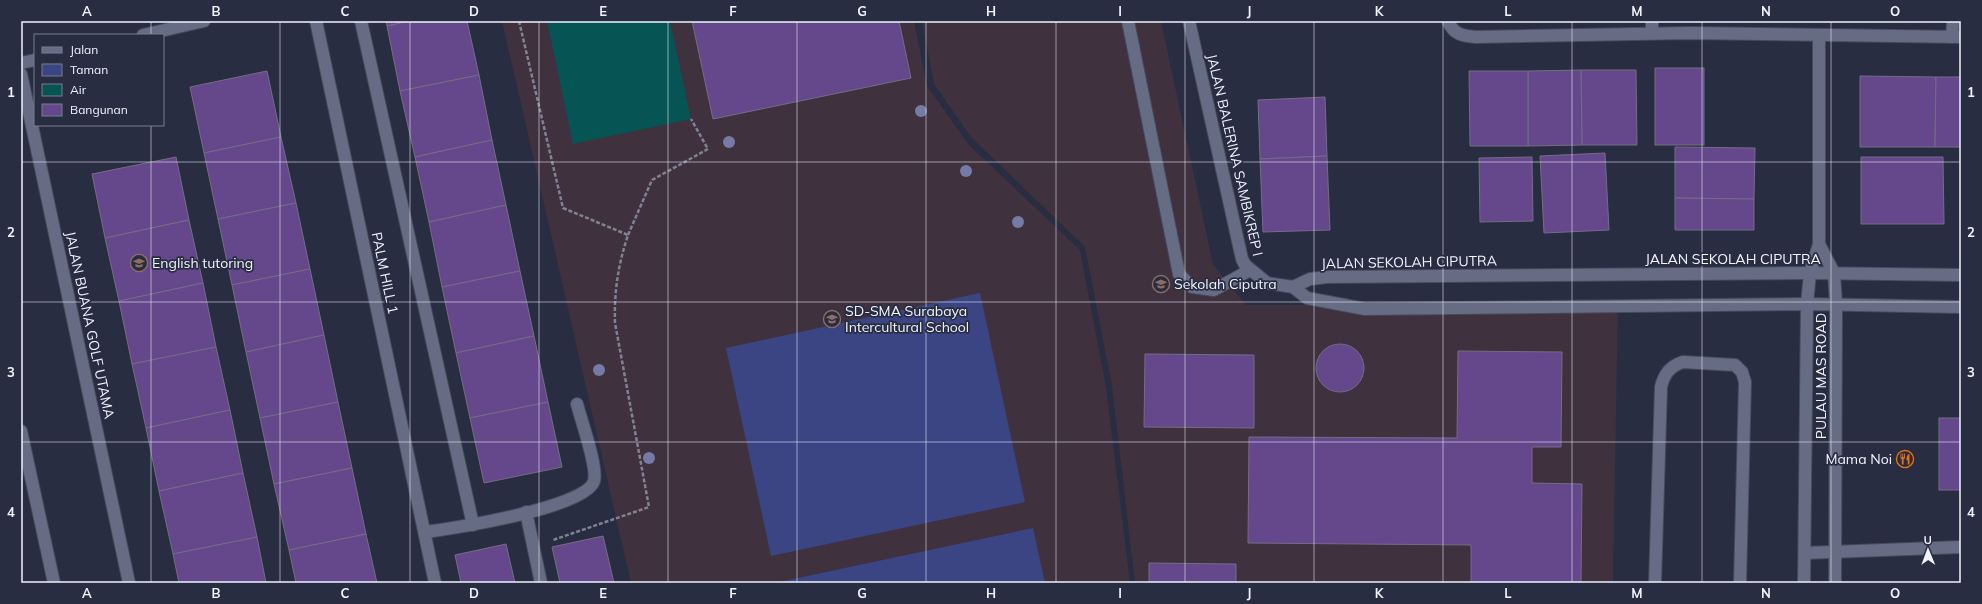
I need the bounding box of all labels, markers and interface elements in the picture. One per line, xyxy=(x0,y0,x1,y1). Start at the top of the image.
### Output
text: A xyxy=(82,3,92,19)
text: B xyxy=(212,3,221,19)
text: C xyxy=(341,3,350,19)
text: D xyxy=(469,3,479,19)
text: E xyxy=(599,3,607,19)
text: F xyxy=(729,3,737,19)
text: G xyxy=(857,3,867,19)
text: H xyxy=(986,3,996,19)
text: I xyxy=(1118,3,1122,19)
text: J xyxy=(1247,3,1251,19)
text: K xyxy=(1375,3,1385,19)
text: L xyxy=(1504,3,1512,19)
text: M xyxy=(1631,3,1643,19)
text: N xyxy=(1761,3,1771,19)
text: O xyxy=(1890,3,1900,19)
legend xyxy=(34,34,164,126)
text: Jalan xyxy=(70,42,98,57)
street label: JALAN BALERINA SAMBIKREP I xyxy=(1203,52,1267,258)
text: Taman xyxy=(70,62,108,77)
text: Air xyxy=(70,82,87,97)
text: 1 xyxy=(7,84,15,100)
text: 1 xyxy=(1967,84,1975,100)
text: Bangunan xyxy=(70,102,128,117)
text: 2 xyxy=(7,224,15,240)
text: 2 xyxy=(1967,224,1975,240)
street label: JALAN BUANA GOLF UTAMA xyxy=(61,230,119,421)
street label: PALM HILL 1 xyxy=(368,230,402,316)
street label: JALAN SEKOLAH CIPUTRA xyxy=(1645,250,1822,268)
street label: JALAN SEKOLAH CIPUTRA xyxy=(1321,251,1498,273)
school or university icon: English tutoring xyxy=(129,253,149,273)
place label: English tutoring xyxy=(152,254,253,272)
school or university icon: Sekolah Ciputra xyxy=(1151,274,1171,294)
place label: Sekolah Ciputra xyxy=(1174,275,1277,293)
place label: SD-SMA Surabaya Intercultural School xyxy=(845,302,969,336)
school or university icon: SD-SMA Surabaya Intercultural School xyxy=(822,309,842,329)
street label: PULAU MAS ROAD xyxy=(1812,313,1830,439)
text: 3 xyxy=(7,364,15,380)
text: 3 xyxy=(1967,364,1975,380)
restaurant icon: Mama Noi xyxy=(1895,449,1915,469)
place label: Mama Noi xyxy=(1825,450,1892,468)
text: 4 xyxy=(7,504,15,520)
text: 4 xyxy=(1967,504,1975,520)
north arrow xyxy=(1908,530,1948,570)
text: U xyxy=(1924,533,1932,547)
text: A xyxy=(82,585,92,601)
text: B xyxy=(212,585,221,601)
text: C xyxy=(341,585,350,601)
text: D xyxy=(469,585,479,601)
text: E xyxy=(599,585,607,601)
text: F xyxy=(729,585,737,601)
text: G xyxy=(857,585,867,601)
text: H xyxy=(986,585,996,601)
text: I xyxy=(1118,585,1122,601)
text: J xyxy=(1247,585,1251,601)
text: K xyxy=(1375,585,1385,601)
text: L xyxy=(1504,585,1512,601)
text: M xyxy=(1631,585,1643,601)
text: N xyxy=(1761,585,1771,601)
text: O xyxy=(1890,585,1900,601)

